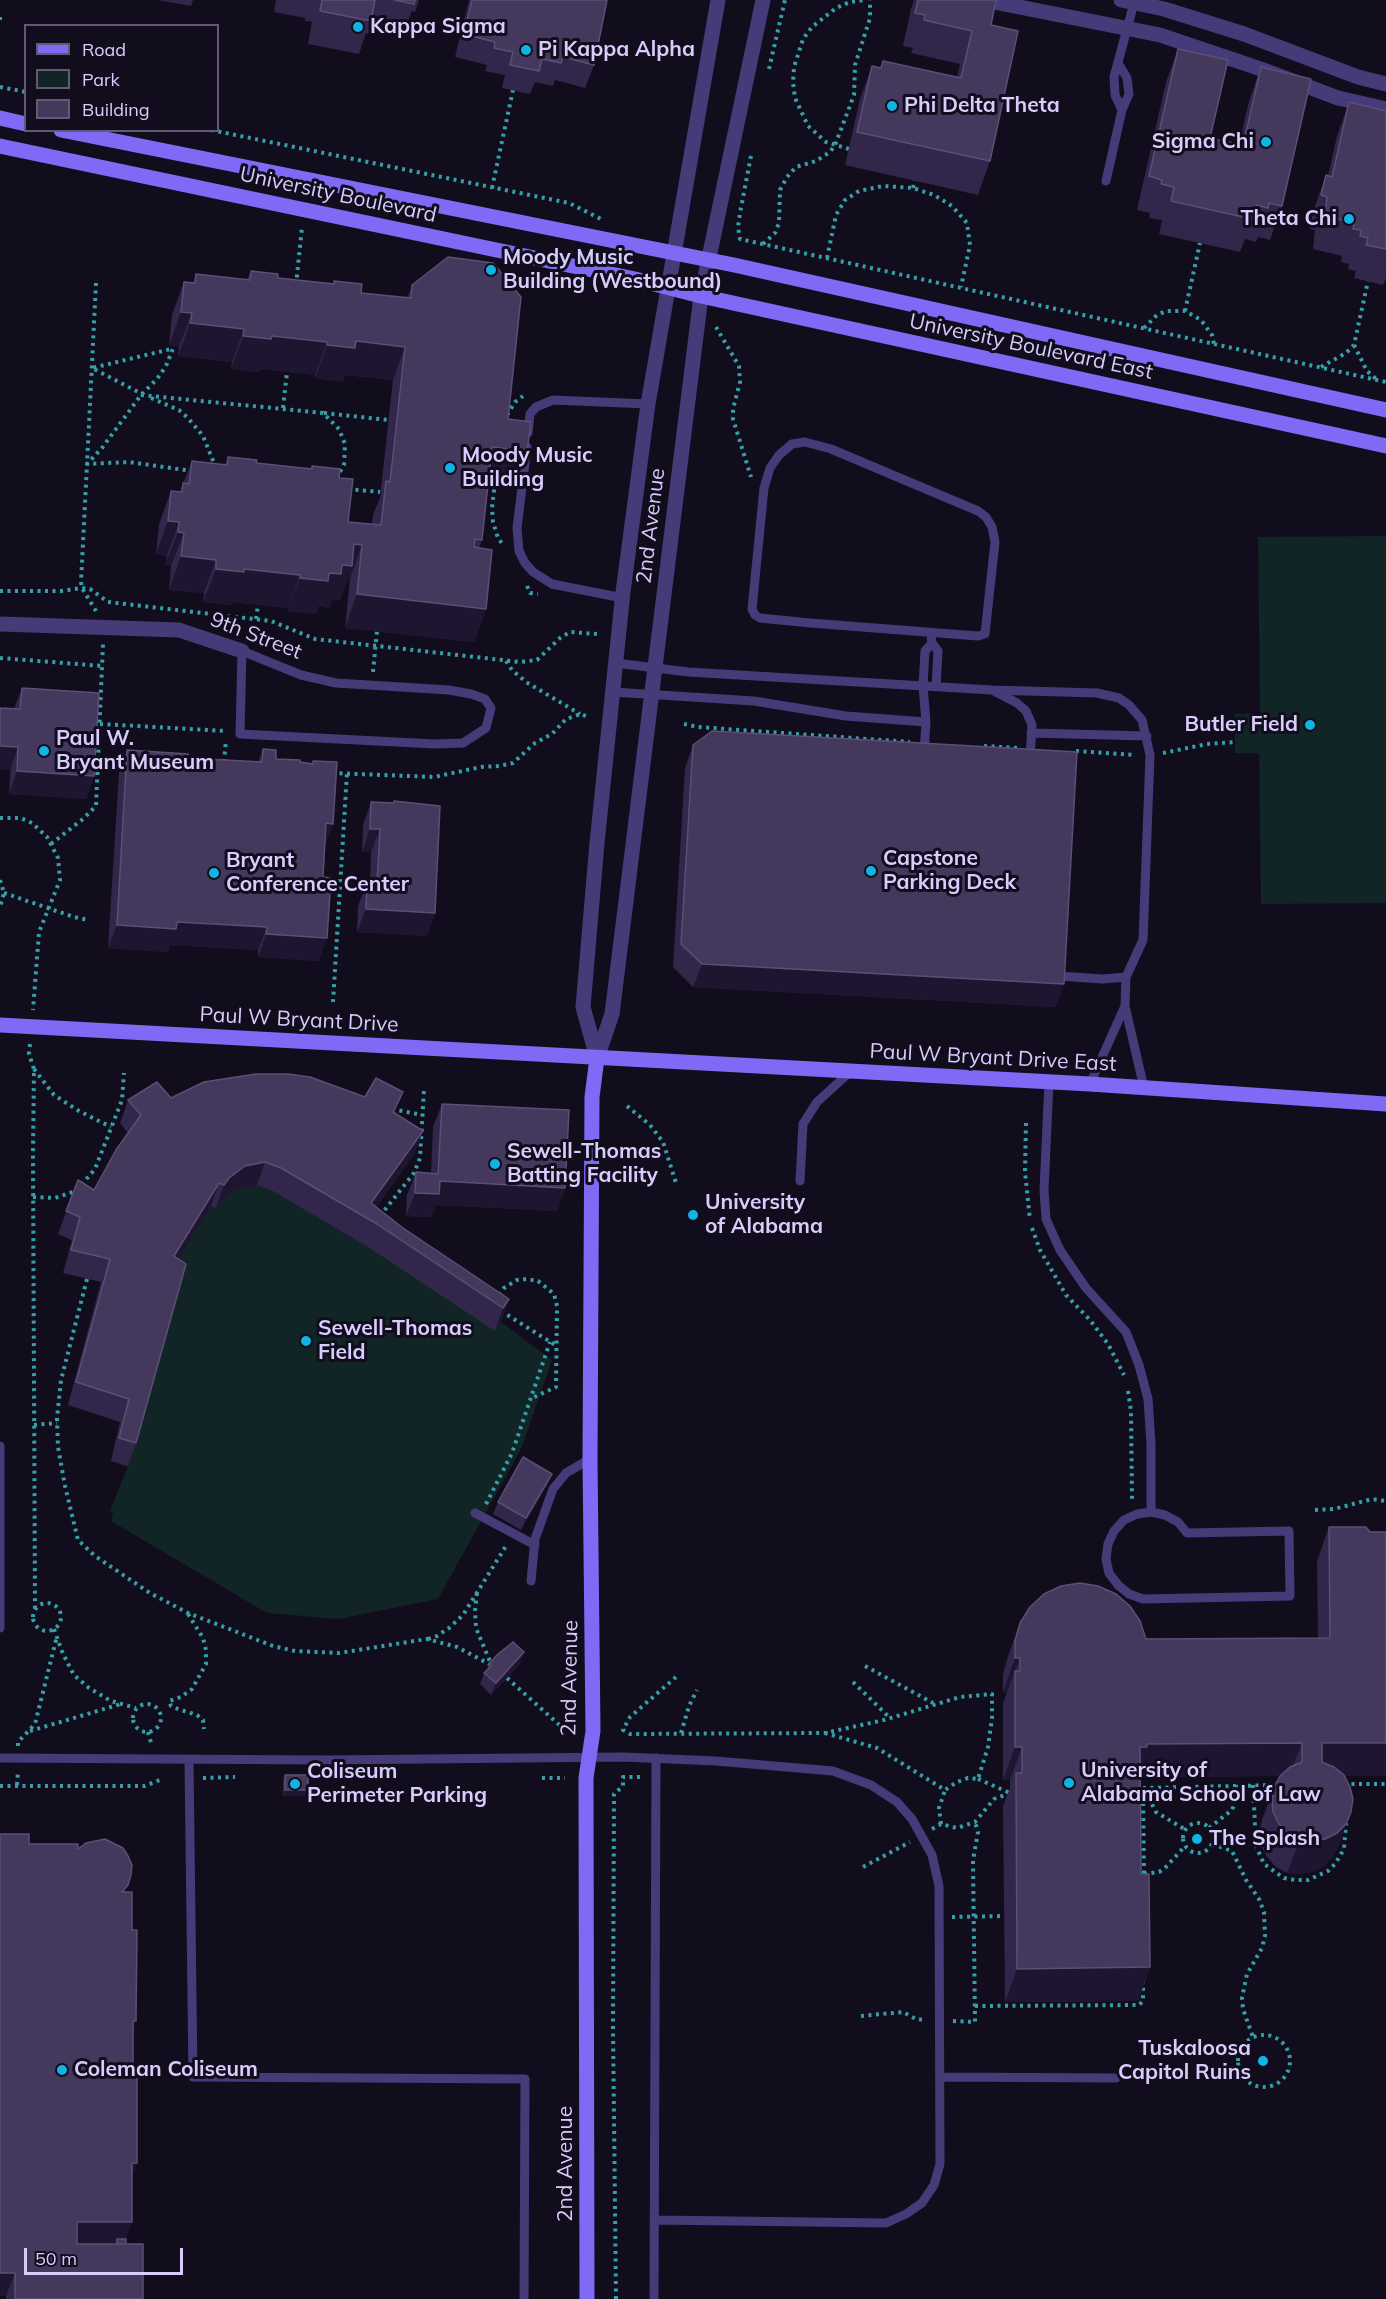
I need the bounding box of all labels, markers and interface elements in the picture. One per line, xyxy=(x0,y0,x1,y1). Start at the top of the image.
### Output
place label: Kappa Sigma xyxy=(370,14,506,40)
marker: Kappa Sigma xyxy=(351,20,365,34)
legend xyxy=(24,24,219,132)
place label: Pi Kappa Alpha xyxy=(538,37,695,63)
text: Road xyxy=(82,38,126,61)
marker: Pi Kappa Alpha xyxy=(519,43,533,57)
text: Park xyxy=(82,68,120,91)
place label: Phi Delta Theta xyxy=(904,93,1060,119)
text: Building xyxy=(82,98,150,121)
marker: Phi Delta Theta xyxy=(885,99,899,113)
place label: Sigma Chi xyxy=(1152,129,1254,155)
marker: Sigma Chi xyxy=(1259,135,1273,149)
street label: University Boulevard xyxy=(237,162,439,228)
place label: Theta Chi xyxy=(1241,206,1337,232)
marker: Theta Chi xyxy=(1342,212,1356,226)
place label: Moody Music Building (Westbound) xyxy=(503,245,722,295)
marker: Moody Music Building (Westbound) xyxy=(484,263,498,277)
street label: University Boulevard East xyxy=(907,309,1155,385)
place label: Moody Music Building xyxy=(462,443,593,493)
marker: Moody Music Building xyxy=(443,461,457,475)
street label: 2nd Avenue xyxy=(631,467,671,585)
street label: 9th Street xyxy=(207,607,305,665)
place label: Butler Field xyxy=(1185,712,1298,738)
marker: Butler Field xyxy=(1303,718,1317,732)
place label: Paul W. Bryant Museum xyxy=(56,726,214,776)
marker: Paul W. Bryant Museum xyxy=(37,744,51,758)
place label: Capstone Parking Deck xyxy=(883,846,1016,896)
place label: Bryant Conference Center xyxy=(226,848,409,898)
marker: Capstone Parking Deck xyxy=(864,864,878,878)
marker: Bryant Conference Center xyxy=(207,866,221,880)
street label: Paul W Bryant Drive xyxy=(199,1002,399,1038)
street label: Paul W Bryant Drive East xyxy=(869,1039,1117,1077)
place label: Sewell-Thomas Batting Facility xyxy=(507,1139,661,1189)
marker: Sewell-Thomas Batting Facility xyxy=(488,1157,502,1171)
place label: University of Alabama xyxy=(705,1190,823,1240)
marker: University of Alabama xyxy=(686,1208,700,1222)
place label: Sewell-Thomas Field xyxy=(318,1316,472,1366)
marker: Sewell-Thomas Field xyxy=(299,1334,313,1348)
street label: 2nd Avenue xyxy=(556,1620,584,1736)
place label: University of Alabama School of Law xyxy=(1081,1758,1321,1808)
place label: Coliseum Perimeter Parking xyxy=(307,1759,487,1809)
marker: University of Alabama School of Law xyxy=(1062,1776,1076,1790)
marker: Coliseum Perimeter Parking xyxy=(288,1777,302,1791)
place label: The Splash xyxy=(1209,1826,1320,1852)
marker: The Splash xyxy=(1190,1832,1204,1846)
place label: Tuskaloosa Capitol Ruins xyxy=(1118,2036,1251,2086)
marker: Tuskaloosa Capitol Ruins xyxy=(1256,2054,1270,2068)
place label: Coleman Coliseum xyxy=(74,2057,258,2083)
marker: Coleman Coliseum xyxy=(55,2063,69,2077)
street label: 2nd Avenue xyxy=(553,2106,579,2222)
scale bar xyxy=(27,2236,186,2274)
text: 50 m xyxy=(35,2247,77,2270)

